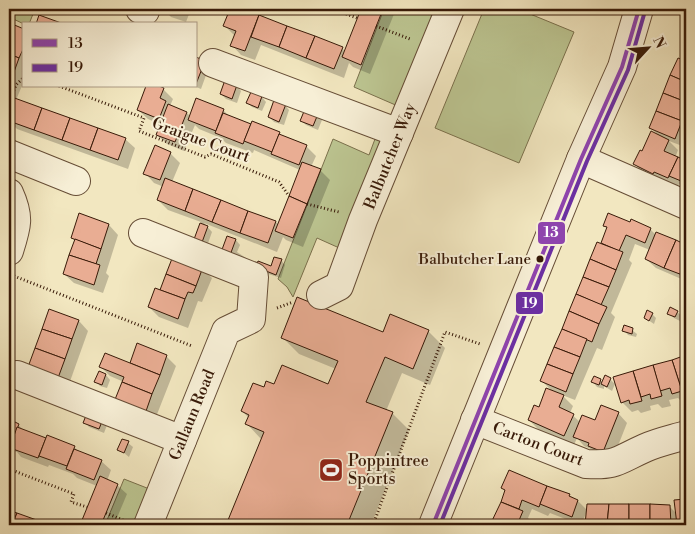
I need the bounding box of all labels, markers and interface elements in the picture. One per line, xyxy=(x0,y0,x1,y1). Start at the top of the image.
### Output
legend xyxy=(22,22,198,88)
north arrow xyxy=(622,22,672,72)
text: 13 xyxy=(68,34,83,53)
text: N xyxy=(648,34,669,52)
text: 19 xyxy=(68,58,83,77)
street label: Balbutcher Way xyxy=(359,100,420,213)
street label: Graigue Court xyxy=(149,113,253,167)
line badge: 13 xyxy=(537,221,566,245)
text: 13 xyxy=(543,224,559,242)
place label: Balbutcher Lane xyxy=(418,250,531,269)
marker: Balbutcher Lane xyxy=(535,254,545,264)
line badge: 19 xyxy=(515,291,544,315)
text: 19 xyxy=(522,295,538,313)
street label: Gallaun Road xyxy=(165,367,219,463)
street label: Carton Court xyxy=(490,417,587,471)
place label: Poppintree Sports xyxy=(348,451,429,489)
sports icon: Poppintree Sports xyxy=(318,457,344,483)

